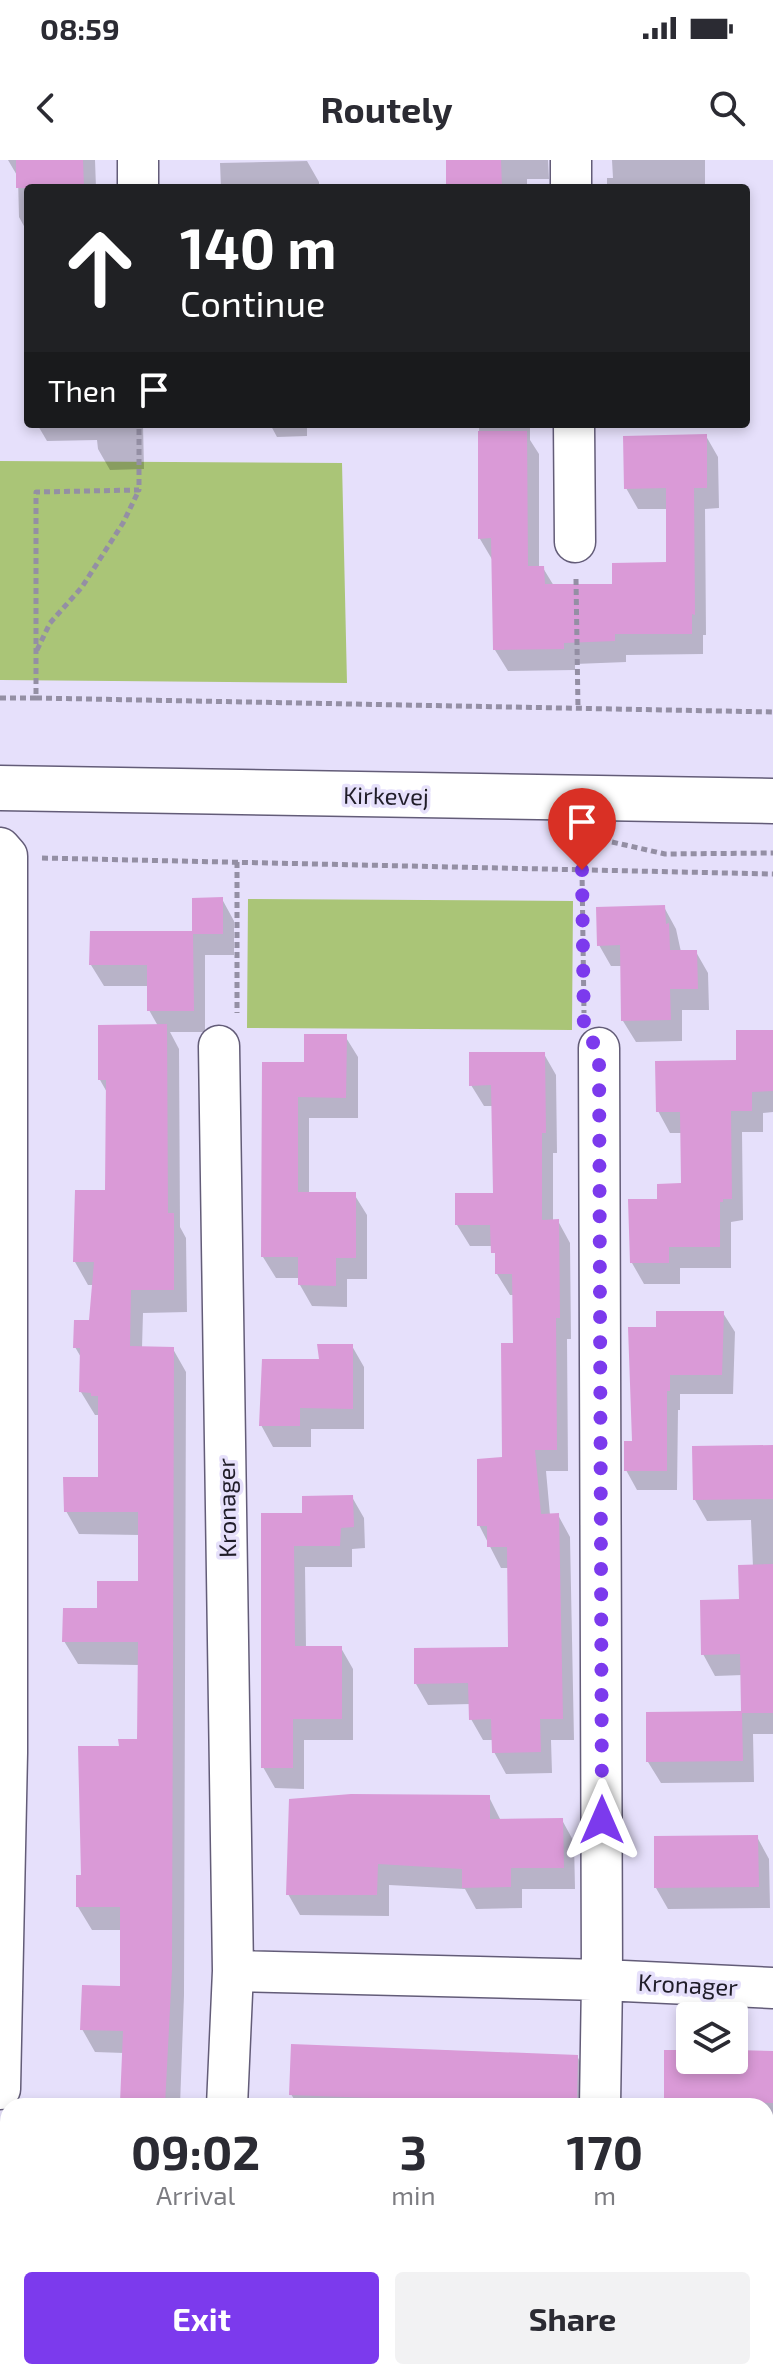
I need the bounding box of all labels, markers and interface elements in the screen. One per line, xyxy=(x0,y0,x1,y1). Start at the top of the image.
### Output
text: 08:59 xyxy=(40,10,120,46)
icon: back xyxy=(24,86,68,130)
icon: search xyxy=(705,86,749,130)
text: Routely xyxy=(320,87,453,130)
text: 140 m xyxy=(180,213,337,280)
icon: ahead xyxy=(48,216,152,320)
text: Continue xyxy=(180,281,325,324)
icon: arrive xyxy=(132,368,176,412)
text: Then xyxy=(48,372,116,408)
street label: Kirkevej xyxy=(343,780,429,810)
pin xyxy=(548,788,616,870)
icon: arrive xyxy=(560,800,604,844)
street label: Kronager xyxy=(211,1457,241,1558)
position arrow xyxy=(560,1778,644,1862)
street label: Kronager xyxy=(637,1967,739,2001)
map controls xyxy=(676,2002,748,2074)
button: layers xyxy=(676,2002,748,2074)
text: 09:02 xyxy=(131,2122,260,2180)
text: 3 xyxy=(400,2122,427,2180)
text: 170 xyxy=(567,2122,643,2180)
text: Arrival xyxy=(156,2179,235,2210)
text: min xyxy=(391,2179,436,2210)
text: m xyxy=(593,2179,616,2210)
button: Exit xyxy=(24,2272,379,2364)
button: Share xyxy=(395,2272,750,2364)

